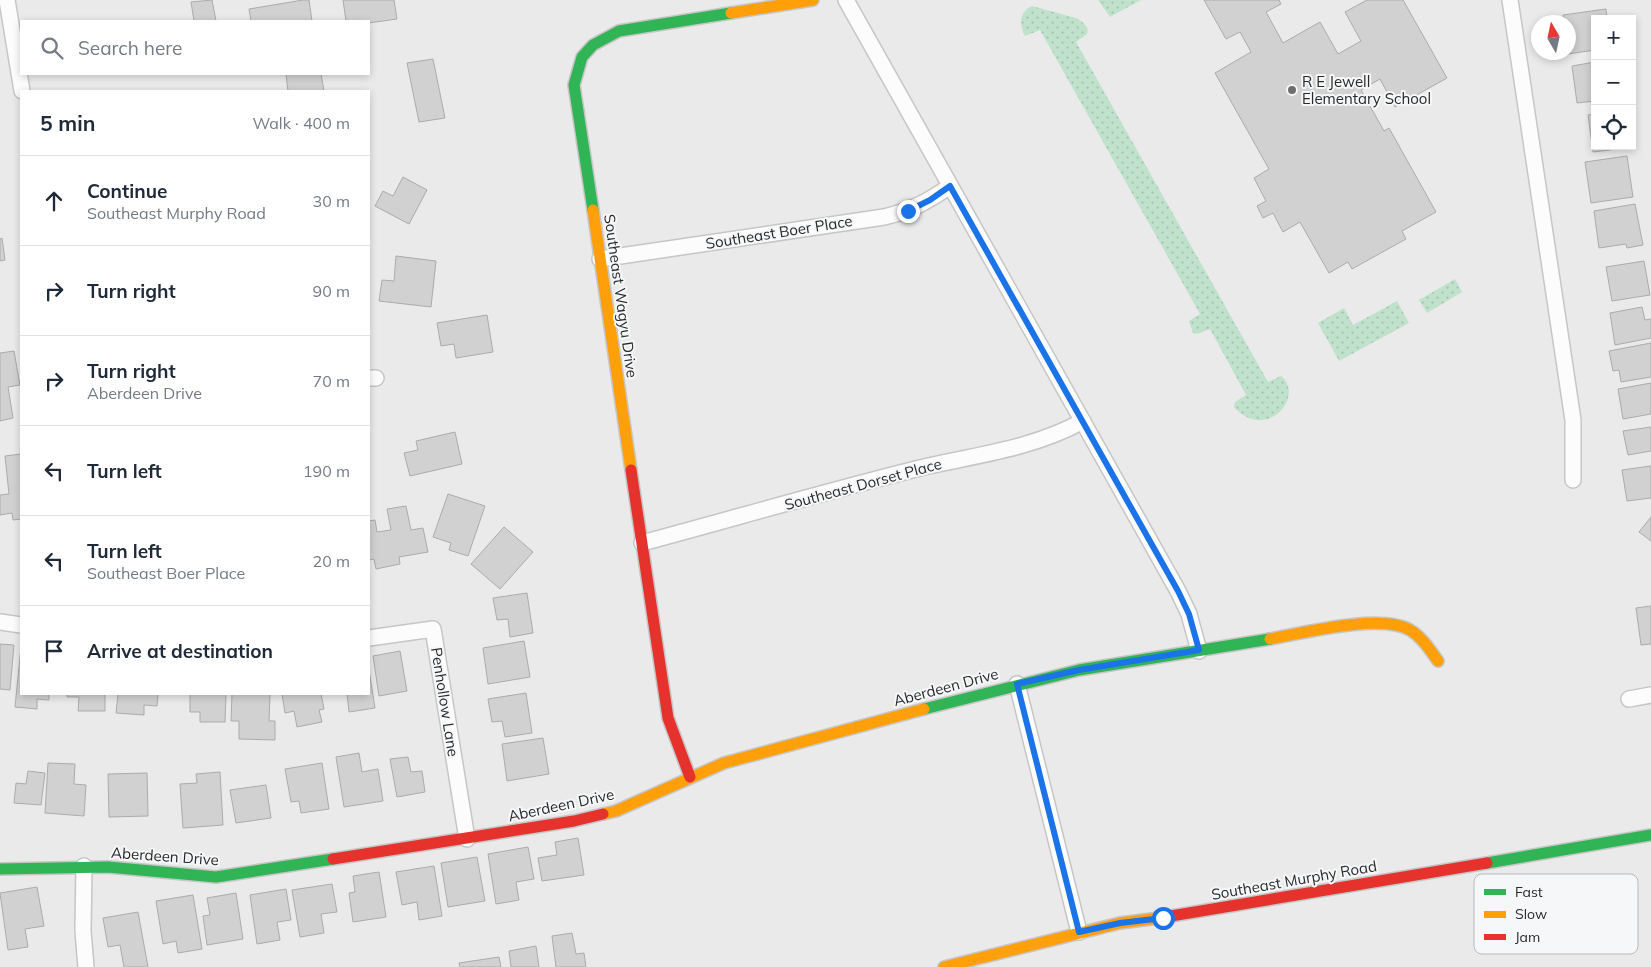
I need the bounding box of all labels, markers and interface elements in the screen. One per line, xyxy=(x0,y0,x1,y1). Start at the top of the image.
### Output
north arrow xyxy=(1531,15,1576,60)
map controls xyxy=(1591,15,1636,150)
button: + xyxy=(1591,15,1636,60)
search box xyxy=(20,20,370,75)
icon: search xyxy=(38,34,66,62)
text: Search here xyxy=(78,36,182,60)
button: − xyxy=(1591,60,1636,105)
place label: R E Jewell Elementary School xyxy=(1302,72,1431,108)
marker: R E Jewell Elementary School xyxy=(1286,84,1298,96)
button: locate xyxy=(1591,105,1636,150)
text: 5 min xyxy=(40,110,95,136)
text: Walk · 400 m xyxy=(252,113,350,133)
text: Continue xyxy=(87,179,167,203)
icon: ahead xyxy=(40,187,68,215)
text: 30 m xyxy=(313,191,350,211)
route end xyxy=(897,200,920,223)
text: Southeast Murphy Road xyxy=(87,203,266,223)
street label: Southeast Boer Place xyxy=(704,211,854,253)
street label: Southeast Wagyu Drive xyxy=(600,213,642,379)
icon: right xyxy=(40,277,68,305)
text: Turn right xyxy=(87,279,176,303)
text: 90 m xyxy=(313,281,350,301)
text: Turn right xyxy=(87,359,176,383)
icon: right xyxy=(40,367,68,395)
text: 70 m xyxy=(313,371,350,391)
text: Aberdeen Drive xyxy=(87,383,202,403)
street label: Southeast Dorset Place xyxy=(782,454,944,514)
icon: left xyxy=(40,457,68,485)
text: Turn left xyxy=(87,459,162,483)
text: 190 m xyxy=(303,461,350,481)
text: Turn left xyxy=(87,539,162,563)
icon: left xyxy=(40,547,68,575)
text: 20 m xyxy=(313,551,350,571)
text: Southeast Boer Place xyxy=(87,563,245,583)
icon: arrive xyxy=(40,637,68,665)
text: Arrive at destination xyxy=(87,639,273,663)
street label: Penhollow Lane xyxy=(427,646,463,758)
street label: Aberdeen Drive xyxy=(891,664,1001,710)
street label: Aberdeen Drive xyxy=(506,785,616,825)
street label: Aberdeen Drive xyxy=(111,843,219,869)
street label: Southeast Murphy Road xyxy=(1210,856,1378,904)
legend xyxy=(1474,874,1638,954)
text: Fast xyxy=(1515,883,1543,901)
text: Slow xyxy=(1515,905,1547,923)
route start xyxy=(1152,907,1175,930)
text: Jam xyxy=(1515,928,1540,946)

